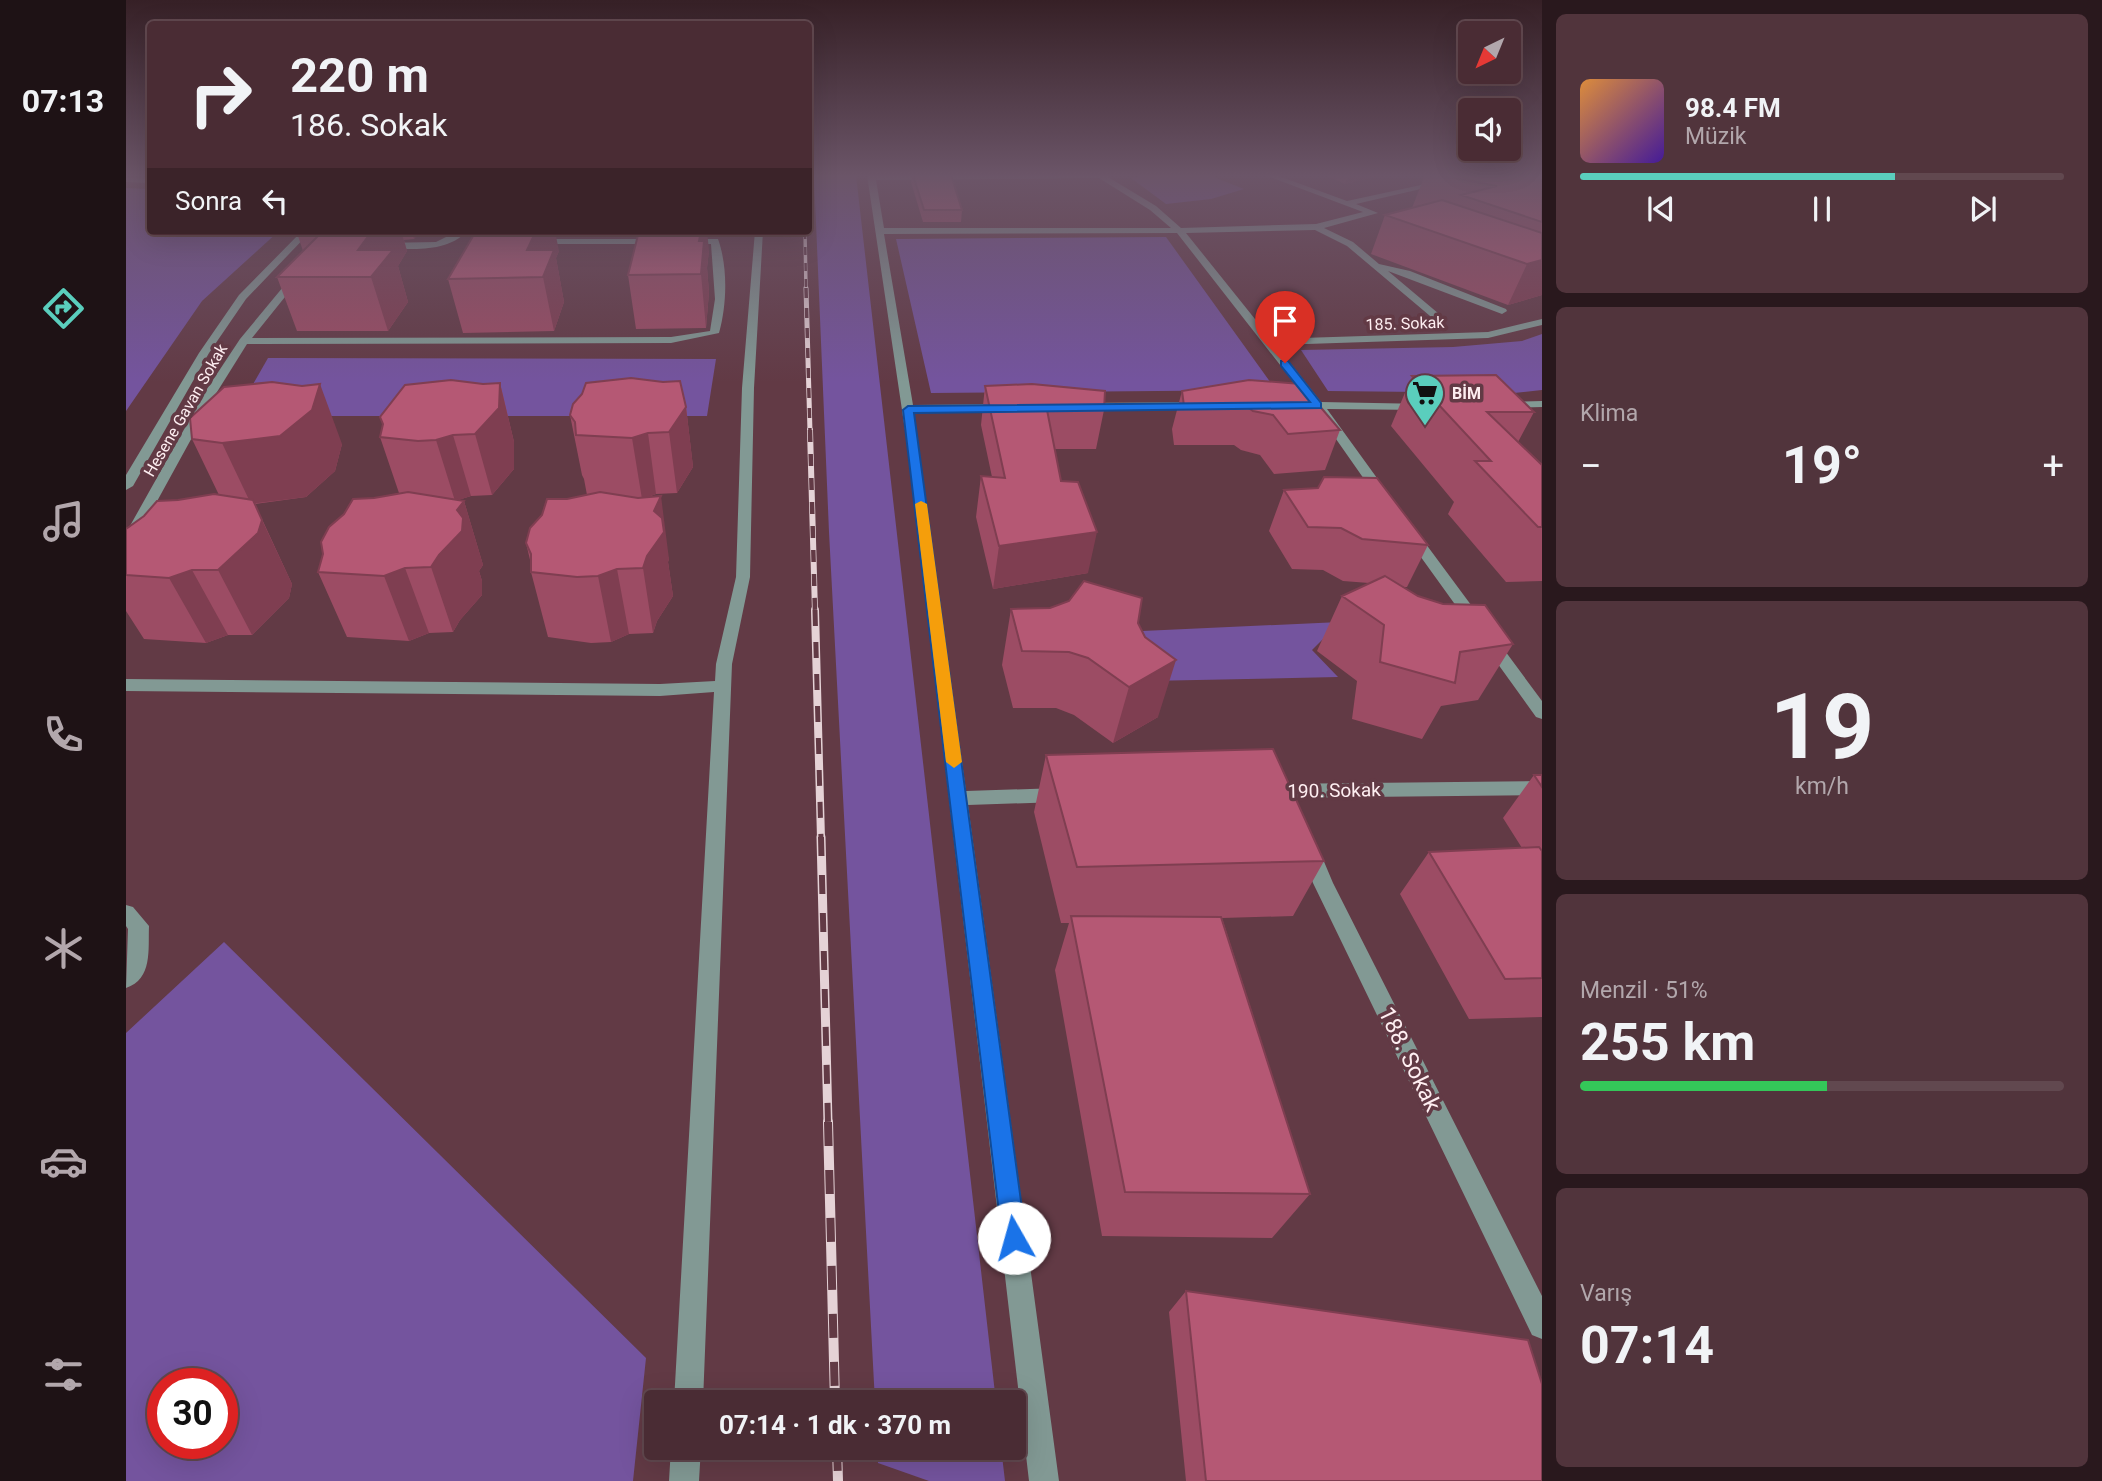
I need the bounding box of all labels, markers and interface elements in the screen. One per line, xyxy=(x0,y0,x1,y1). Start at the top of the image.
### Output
north arrow xyxy=(1458,21,1521,84)
map controls xyxy=(1458,21,1521,161)
text: 220 m xyxy=(290,47,429,104)
icon: right xyxy=(175,49,266,140)
text: 07:13 xyxy=(22,82,104,120)
text: 98.4 FM xyxy=(1685,93,1781,123)
button: sound xyxy=(1458,98,1521,161)
text: 186. Sokak xyxy=(290,106,447,144)
text: Müzik xyxy=(1685,123,1746,150)
icon: left xyxy=(256,182,294,220)
text: Sonra xyxy=(175,186,242,216)
icon: previous xyxy=(1642,190,1680,228)
icon: pause xyxy=(1803,190,1841,228)
icon: next xyxy=(1964,190,2002,228)
icon: directions xyxy=(39,284,88,333)
pin xyxy=(1255,291,1315,363)
icon: arrive xyxy=(1266,302,1304,340)
street label: 185. Sokak xyxy=(1365,313,1446,334)
street label: Hesene Gavan Sokak xyxy=(140,340,232,480)
supermarket icon: BİM xyxy=(1404,372,1446,427)
place label: BİM xyxy=(1452,384,1481,403)
text: Klima xyxy=(1580,400,1638,427)
text: 19° xyxy=(1782,435,1862,496)
text: − xyxy=(1580,444,1602,488)
text: + xyxy=(2042,444,2064,488)
icon: music xyxy=(39,497,88,546)
text: 19 xyxy=(1770,674,1874,780)
icon: phone xyxy=(39,710,88,759)
text: km/h xyxy=(1795,773,1849,800)
street label: 190. Sokak xyxy=(1287,778,1381,803)
icon: climate xyxy=(39,924,88,973)
text: Menzil · 51% xyxy=(1580,977,1708,1004)
street label: 188. Sokak xyxy=(1373,1002,1447,1116)
text: 255 km xyxy=(1580,1012,1755,1073)
icon: car xyxy=(39,1137,88,1186)
position arrow xyxy=(977,1201,1051,1275)
text: Varış xyxy=(1580,1280,1632,1307)
text: 07:14 xyxy=(1580,1315,1714,1376)
icon: filters xyxy=(39,1350,88,1399)
speed limit sign: 30 xyxy=(147,1368,238,1459)
text: 07:14 · 1 dk · 370 m xyxy=(719,1410,951,1440)

